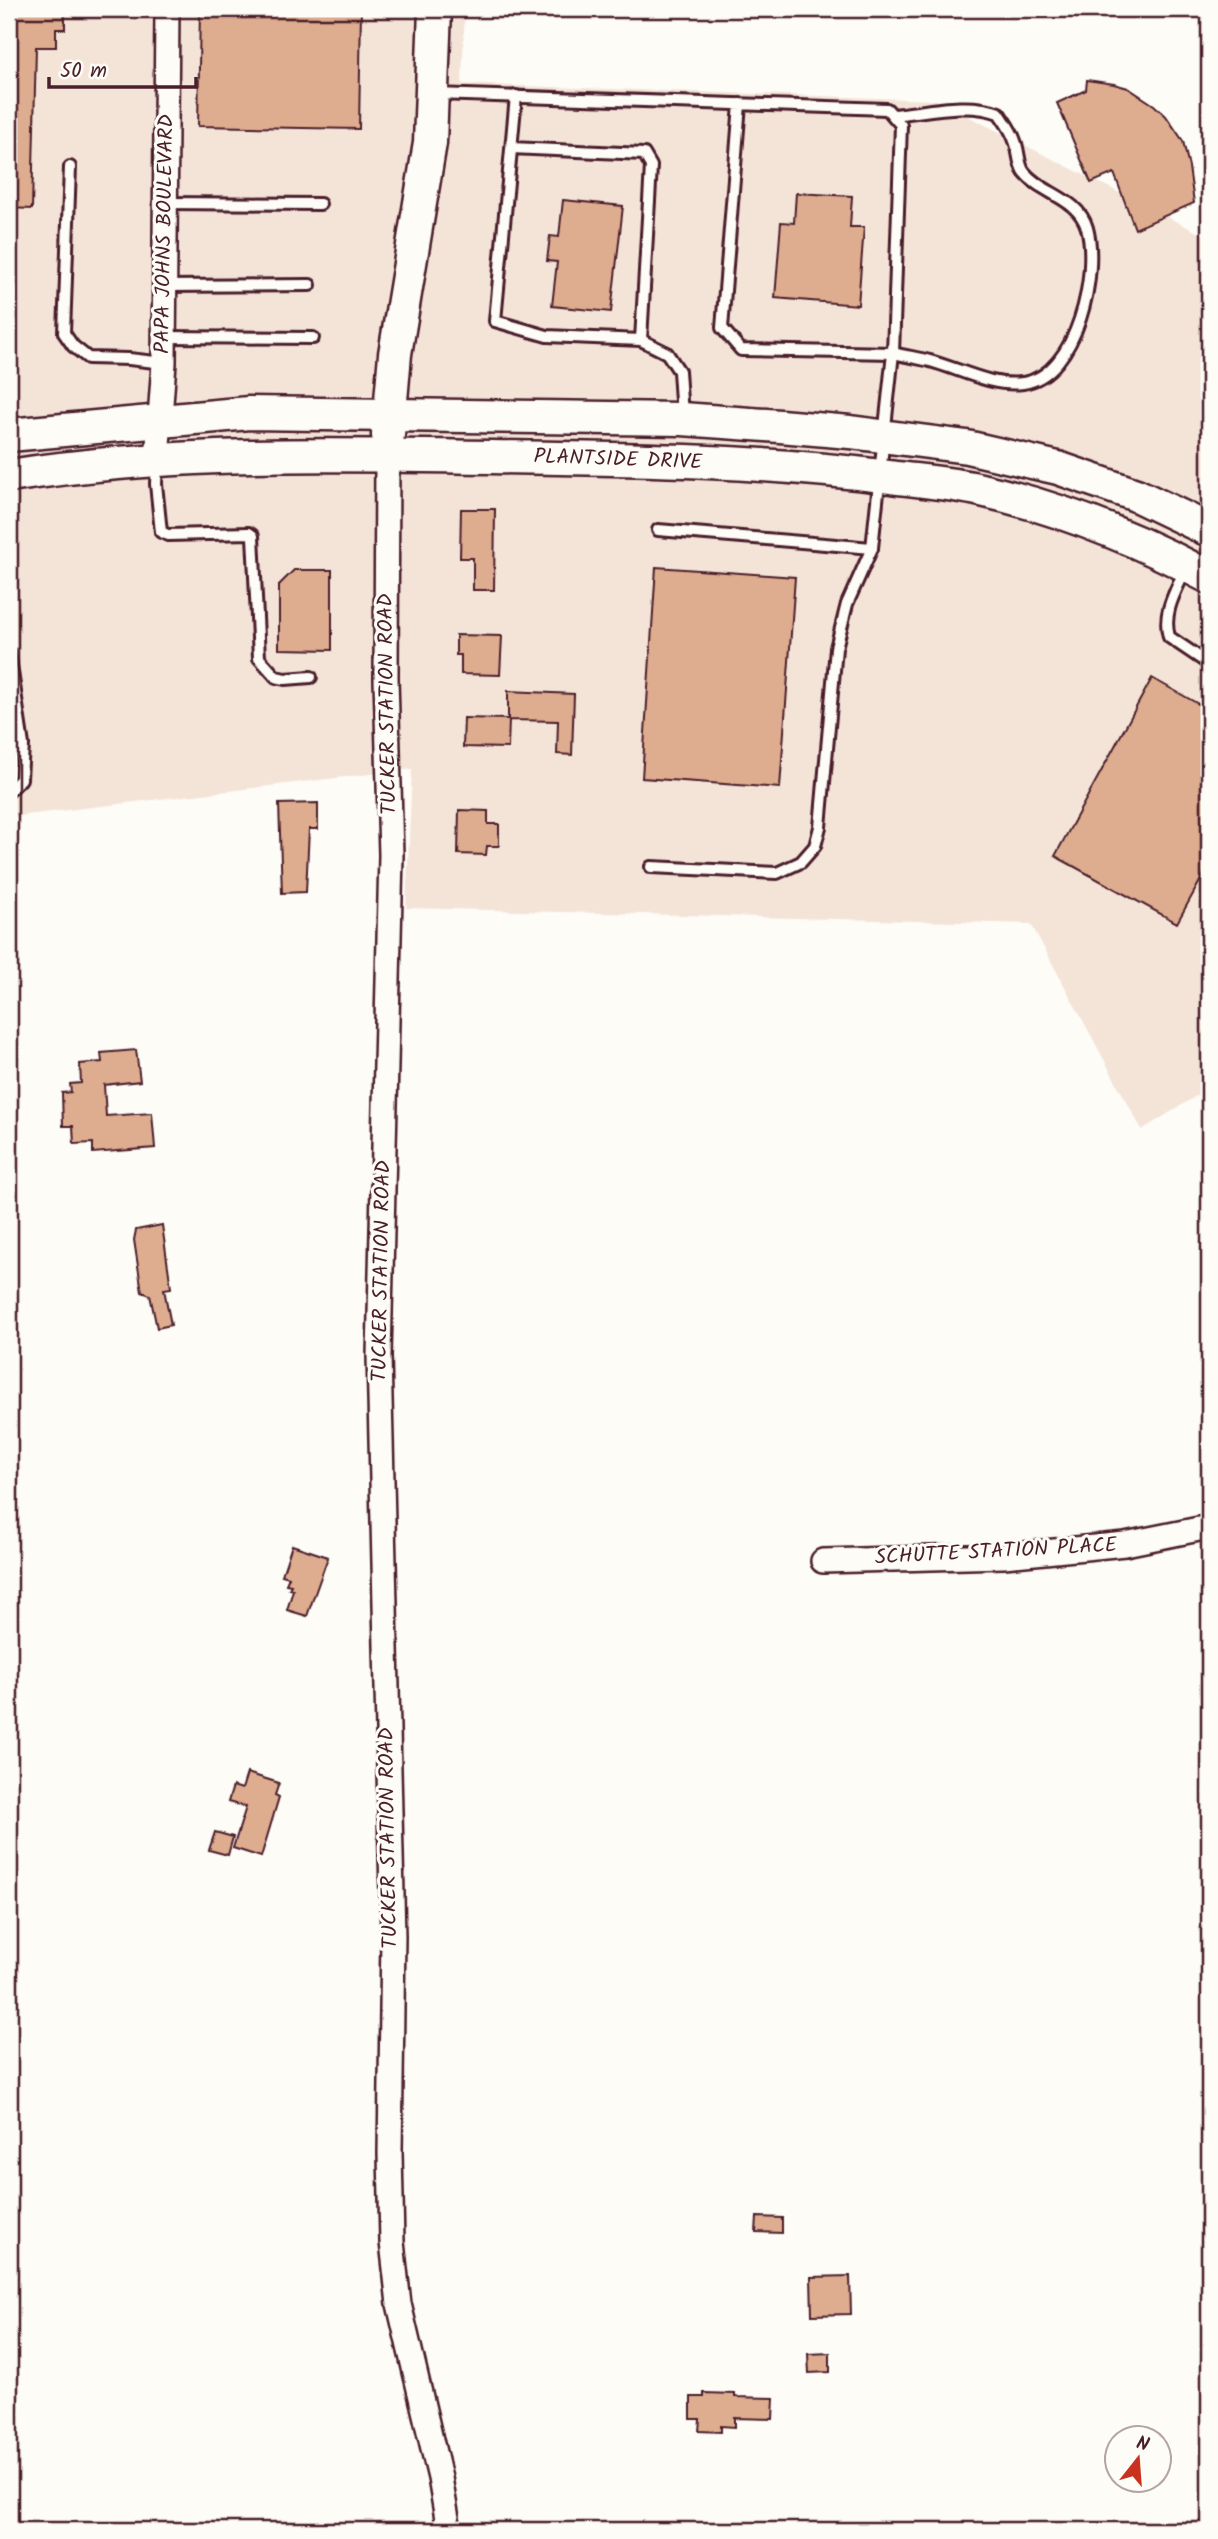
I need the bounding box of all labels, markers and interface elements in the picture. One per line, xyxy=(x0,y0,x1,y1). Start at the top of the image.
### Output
scale bar xyxy=(49,46,196,90)
text: 50 m xyxy=(60,55,107,88)
street label: PAPA JOHNS BOULEVARD xyxy=(146,114,184,354)
street label: PLANTSIDE DRIVE xyxy=(533,441,704,479)
street label: TUCKER STATION ROAD xyxy=(370,593,406,815)
street label: TUCKER STATION ROAD xyxy=(364,1160,400,1382)
street label: SCHUTTE STATION PLACE xyxy=(874,1529,1119,1575)
street label: TUCKER STATION ROAD xyxy=(371,1727,407,1949)
north arrow xyxy=(1102,2424,1172,2494)
text: N xyxy=(1132,2429,1153,2461)

